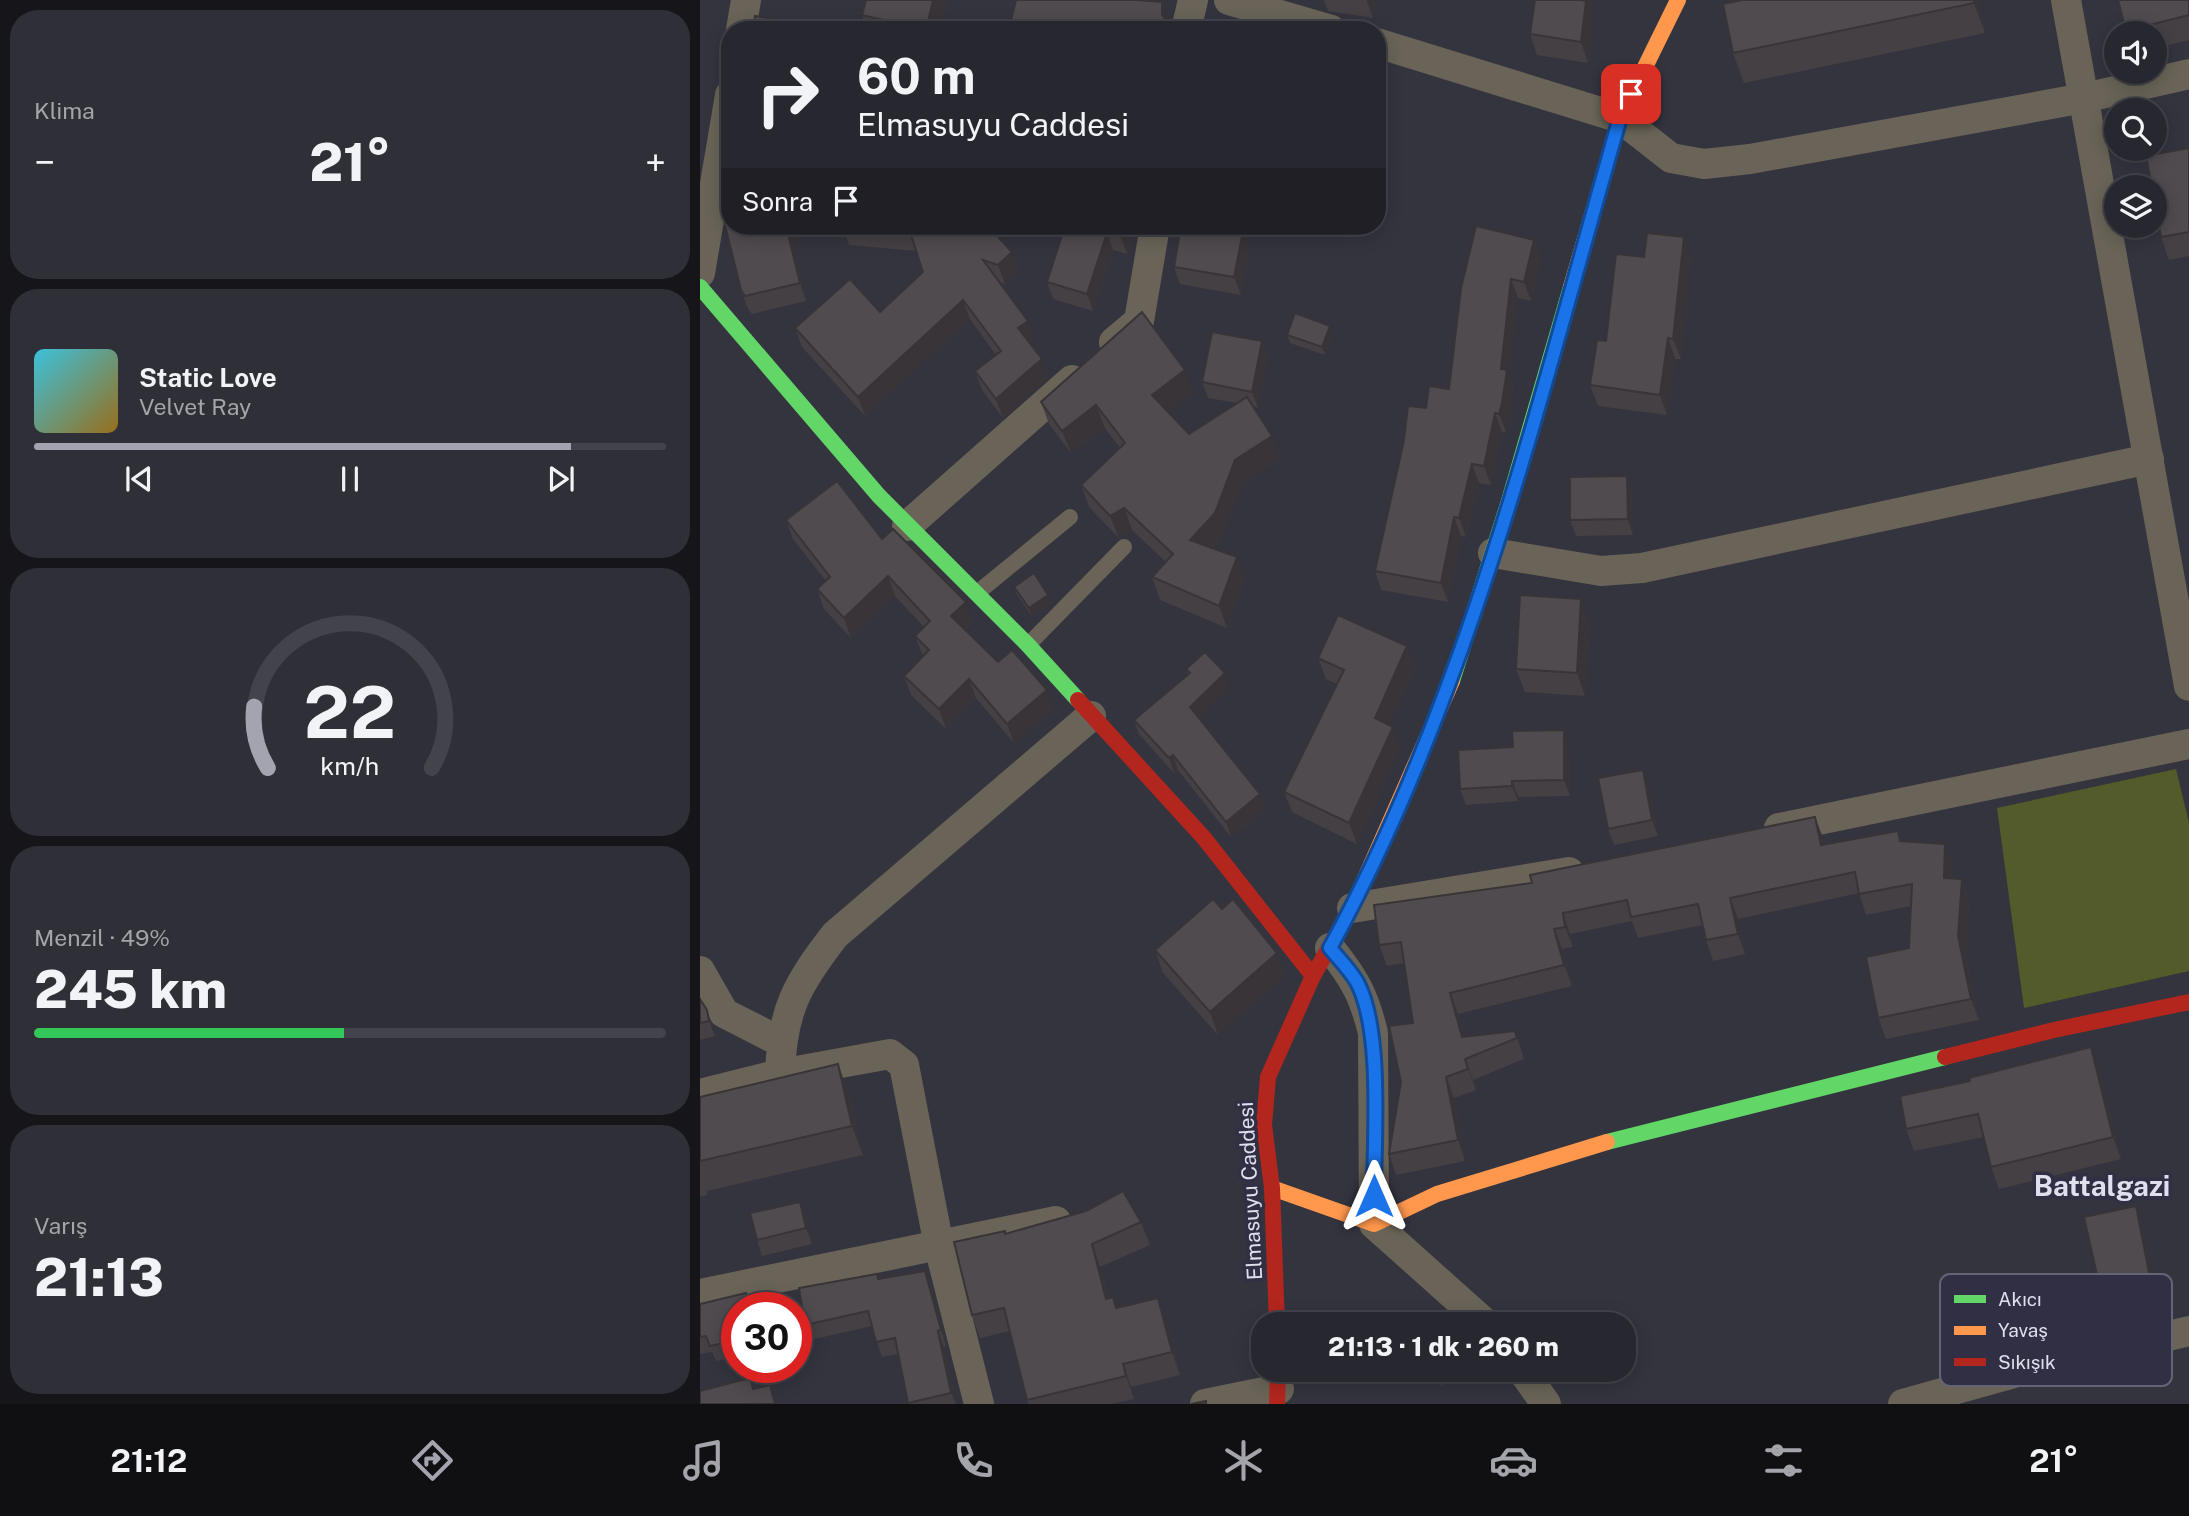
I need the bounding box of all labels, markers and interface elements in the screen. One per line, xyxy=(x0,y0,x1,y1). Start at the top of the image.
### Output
map controls xyxy=(2104,21,2167,238)
button: sound xyxy=(2104,21,2167,84)
text: 60 m xyxy=(857,47,976,105)
icon: right xyxy=(742,49,833,140)
pin xyxy=(1601,64,1661,124)
icon: arrive xyxy=(1612,75,1650,113)
text: Klima xyxy=(34,97,95,124)
button: search xyxy=(2104,98,2167,161)
text: Elmasuyu Caddesi xyxy=(857,106,1129,143)
text: 21° xyxy=(309,132,391,193)
text: − xyxy=(34,140,55,185)
text: + xyxy=(645,140,666,185)
button: layers xyxy=(2104,175,2167,238)
icon: arrive xyxy=(827,182,865,220)
text: Sonra xyxy=(742,186,813,217)
text: Static Love xyxy=(139,362,277,393)
text: Velvet Ray xyxy=(139,393,251,420)
icon: previous xyxy=(120,460,158,498)
icon: pause xyxy=(331,460,369,498)
icon: next xyxy=(542,460,580,498)
text: 22 xyxy=(304,669,396,754)
text: km/h xyxy=(321,751,379,781)
text: Menzil · 49% xyxy=(34,924,170,951)
text: 245 km xyxy=(34,959,227,1020)
street label: Elmasuyu Caddesi xyxy=(1233,1101,1267,1281)
position arrow xyxy=(1337,1159,1411,1233)
district label: Battalgazi xyxy=(2034,1169,2170,1202)
text: Varış xyxy=(34,1212,87,1239)
text: 21:13 xyxy=(34,1247,164,1308)
legend xyxy=(1940,1274,2172,1386)
text: Akıcı xyxy=(1998,1288,2042,1310)
speed limit sign: 30 xyxy=(721,1292,812,1383)
text: Yavaş xyxy=(1998,1319,2048,1341)
text: 21:13 · 1 dk · 260 m xyxy=(1328,1331,1559,1362)
text: Sıkışık xyxy=(1998,1351,2056,1373)
icon: directions xyxy=(408,1436,457,1485)
icon: music xyxy=(679,1436,728,1485)
icon: phone xyxy=(949,1436,998,1485)
icon: climate xyxy=(1219,1436,1268,1485)
icon: car xyxy=(1489,1436,1538,1485)
icon: filters xyxy=(1759,1436,1808,1485)
text: 21:12 xyxy=(111,1442,187,1479)
text: 21° xyxy=(2029,1442,2078,1479)

